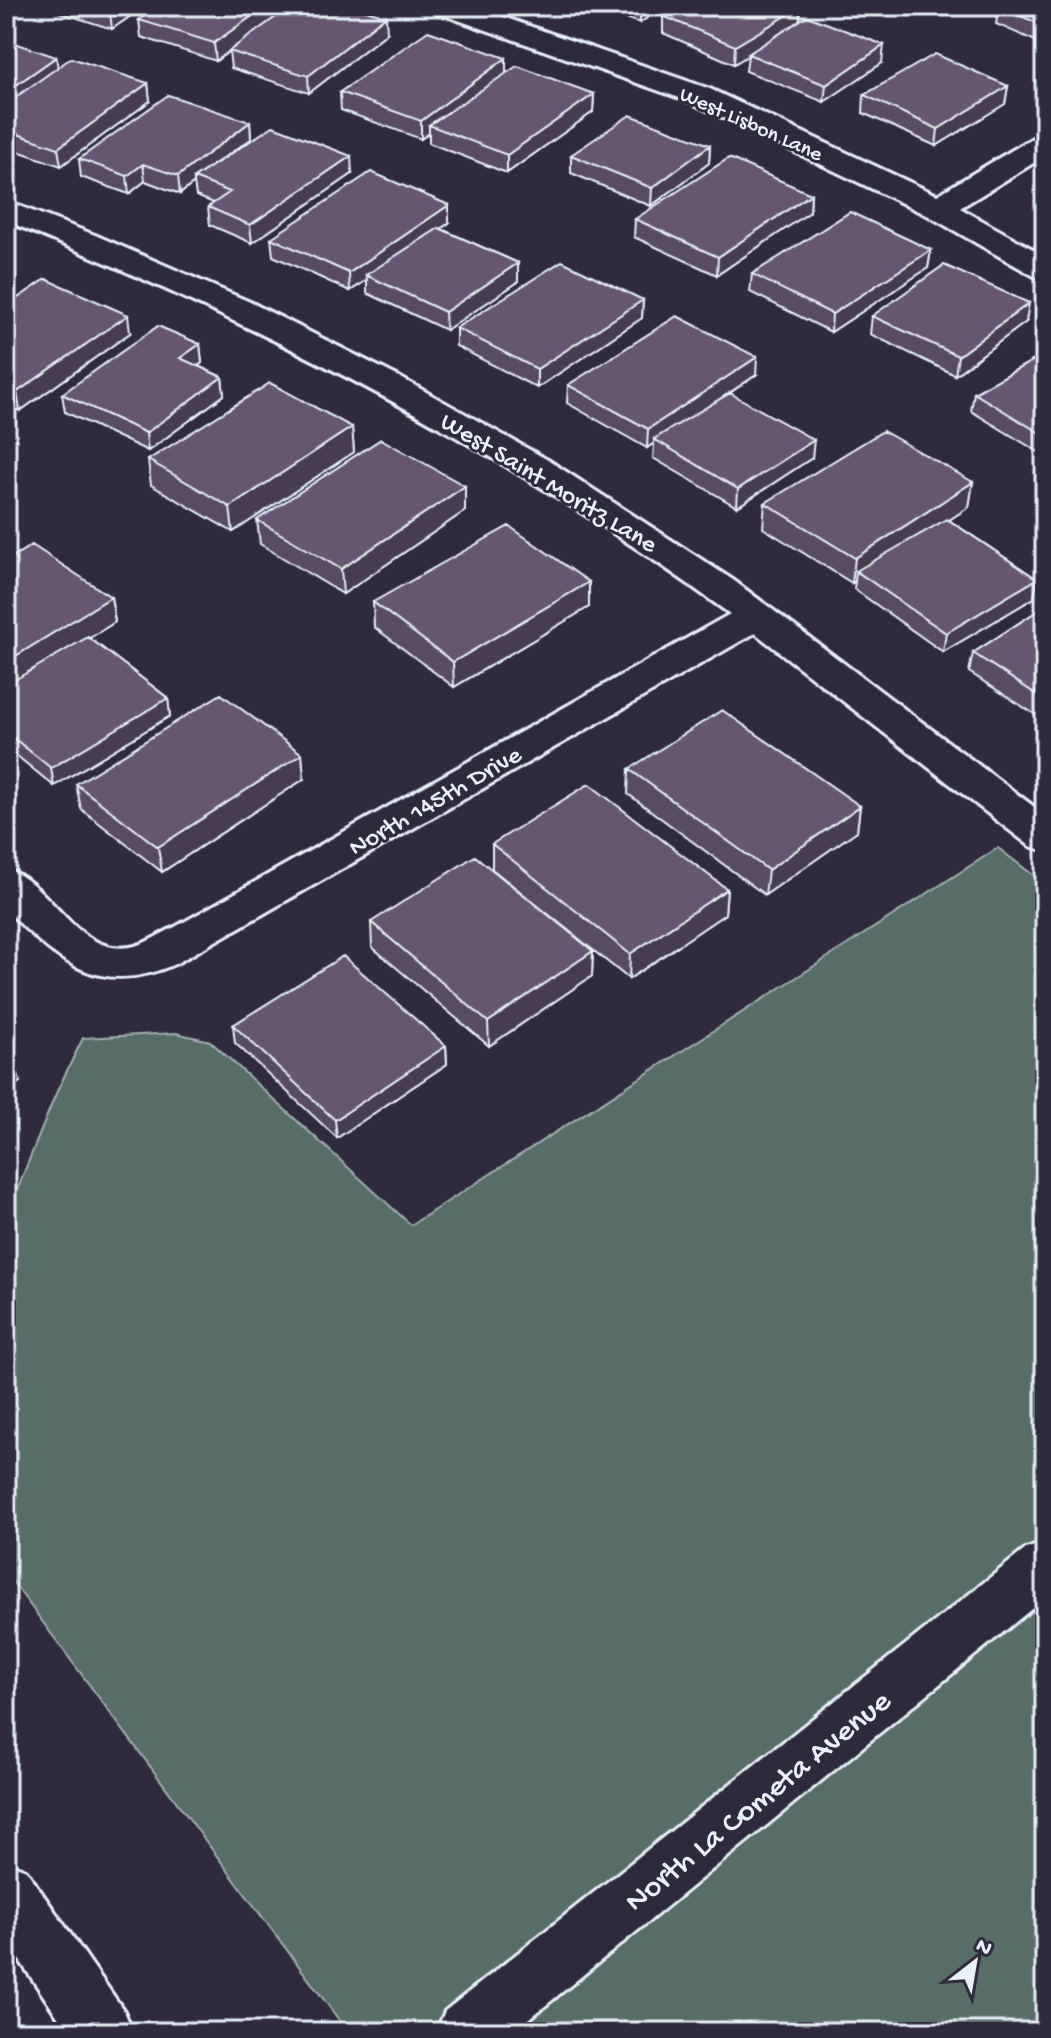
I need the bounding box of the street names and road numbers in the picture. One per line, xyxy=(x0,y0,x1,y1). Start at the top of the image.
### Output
street label: West Lisbon Lane xyxy=(675,82,827,169)
street label: West Saint Moritz Lane xyxy=(434,408,662,562)
street label: North 145th Drive xyxy=(344,741,529,865)
street label: North La Cometa Avenue xyxy=(618,1683,900,1922)

